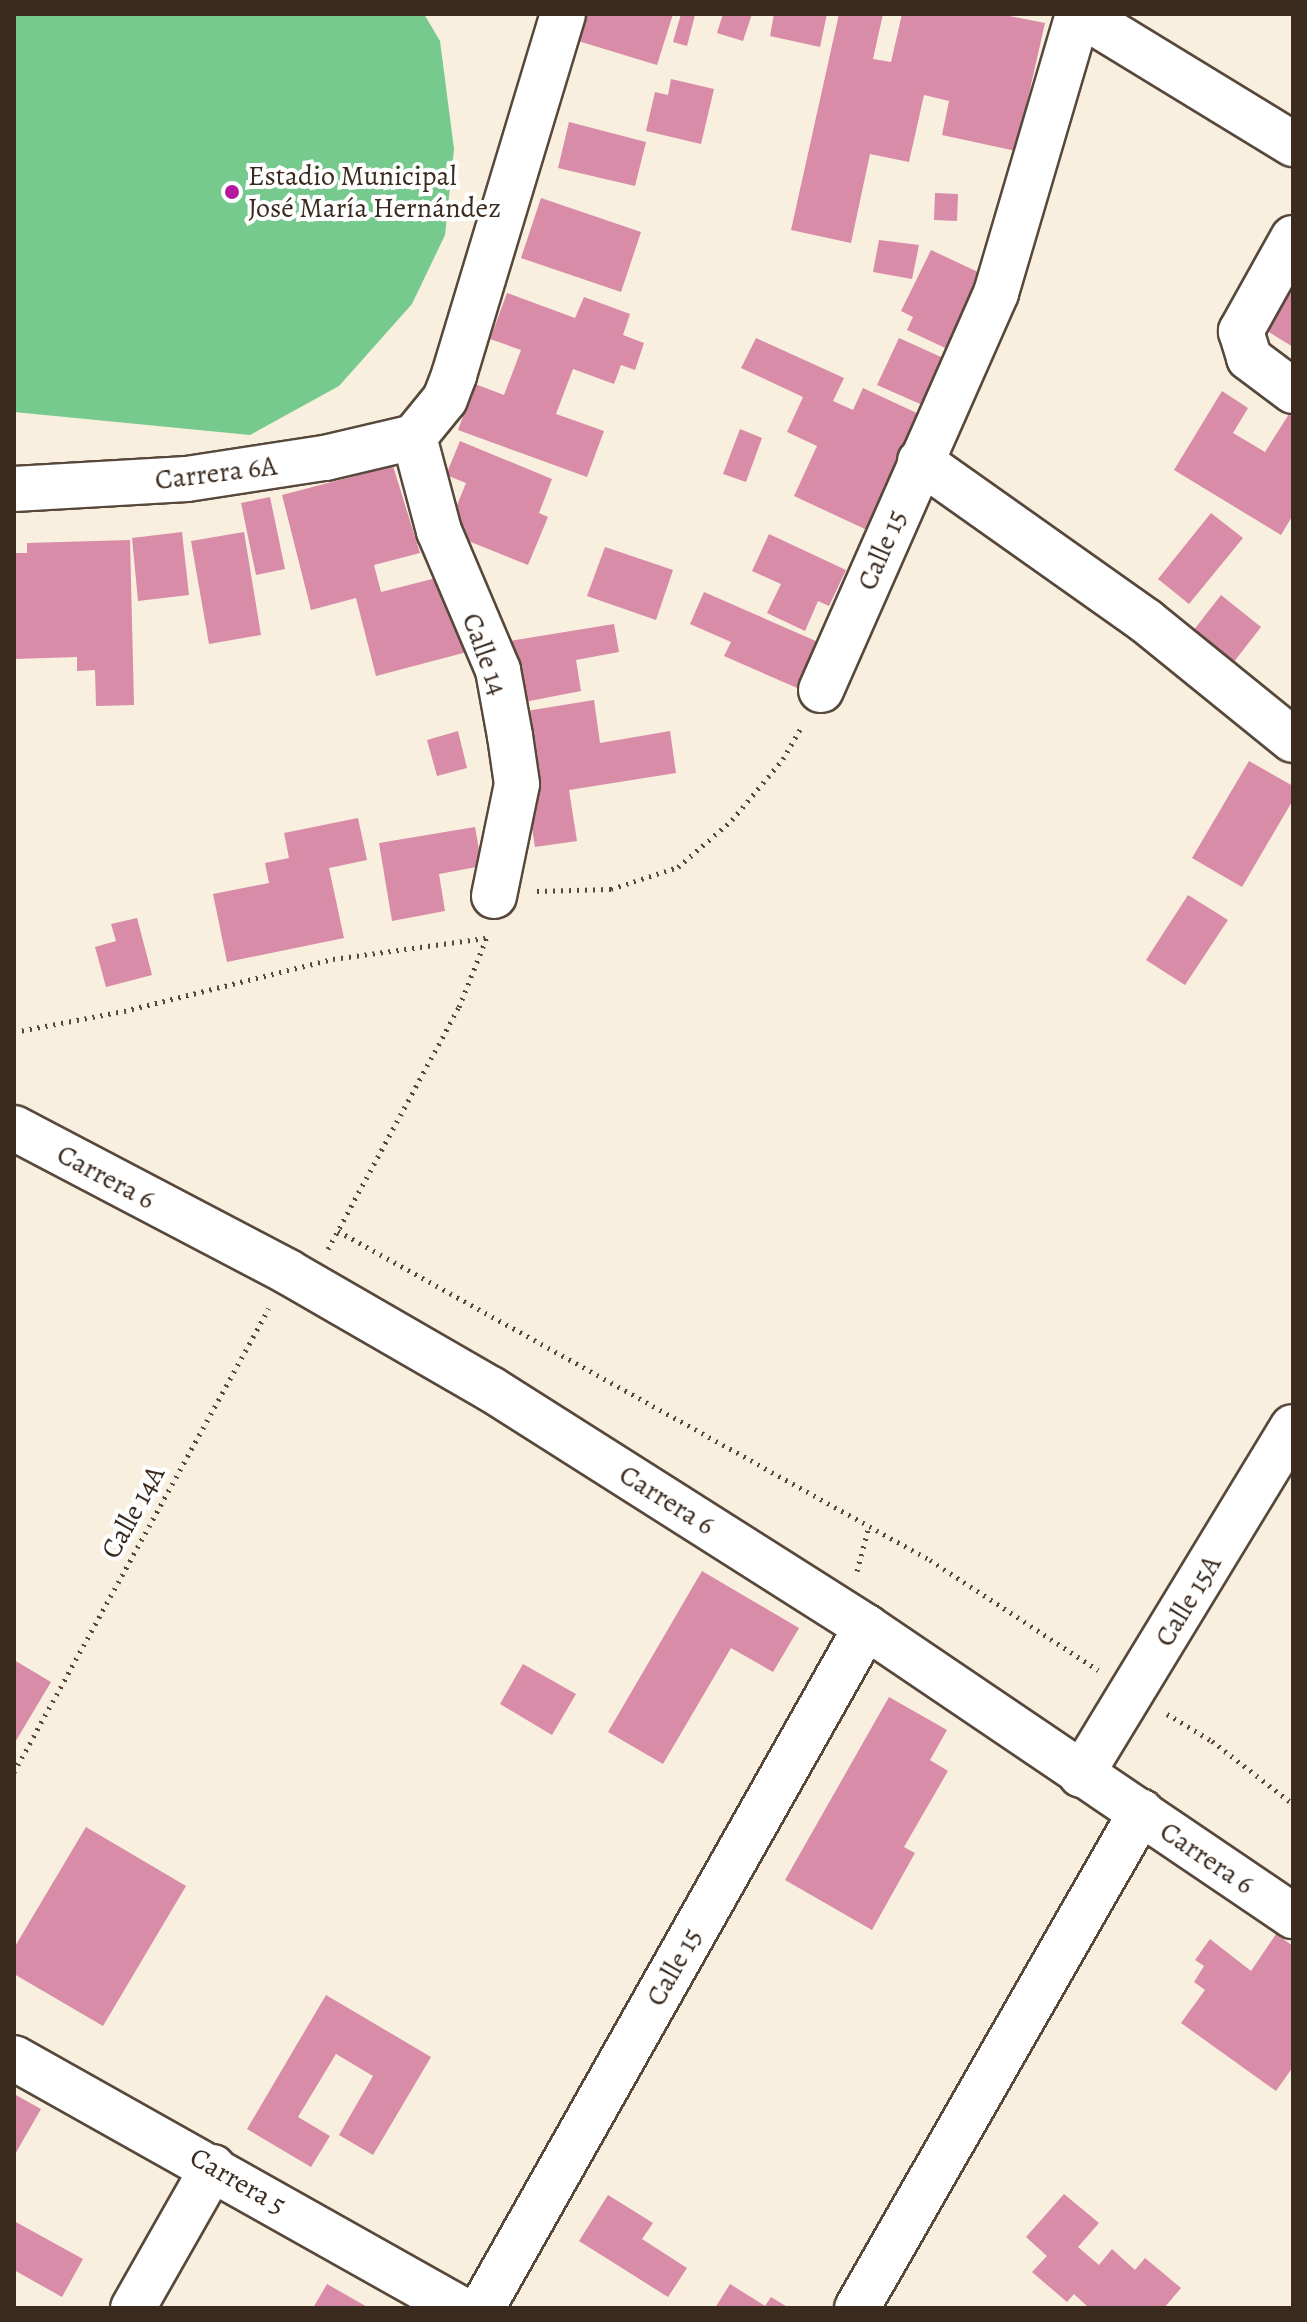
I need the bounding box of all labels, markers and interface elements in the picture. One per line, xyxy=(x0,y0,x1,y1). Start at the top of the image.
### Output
place label: Estadio Municipal José María Hernández xyxy=(248,159,501,225)
marker: Estadio Municipal José María Hernández xyxy=(223,183,241,201)
street label: Carrera 6A xyxy=(153,449,279,497)
street label: Calle 15 xyxy=(850,505,914,595)
street label: Calle 14 xyxy=(455,609,515,699)
street label: Carrera 6 xyxy=(51,1137,161,1217)
street label: Carrera 6 xyxy=(613,1458,721,1542)
street label: Calle 14A xyxy=(94,1460,172,1564)
street label: Calle 15A xyxy=(1148,1549,1228,1653)
street label: Carrera 6 xyxy=(1154,1814,1260,1902)
street label: Calle 15 xyxy=(639,1922,709,2012)
street label: Carrera 5 xyxy=(184,2140,292,2222)

